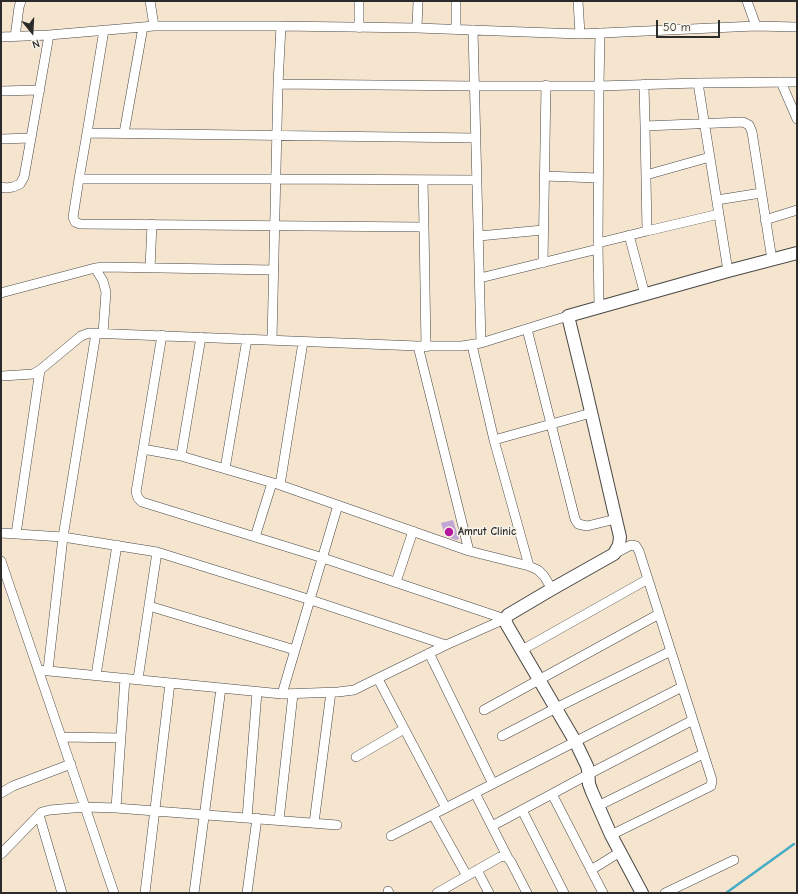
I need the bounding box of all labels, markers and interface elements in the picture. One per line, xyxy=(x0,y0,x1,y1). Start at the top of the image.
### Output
north arrow xyxy=(12,12,52,52)
scale bar xyxy=(658,12,722,38)
text: 50 m xyxy=(663,20,691,34)
text: N xyxy=(30,37,41,51)
place label: Amrut Clinic xyxy=(458,525,516,539)
marker: Amrut Clinic xyxy=(443,526,455,538)

